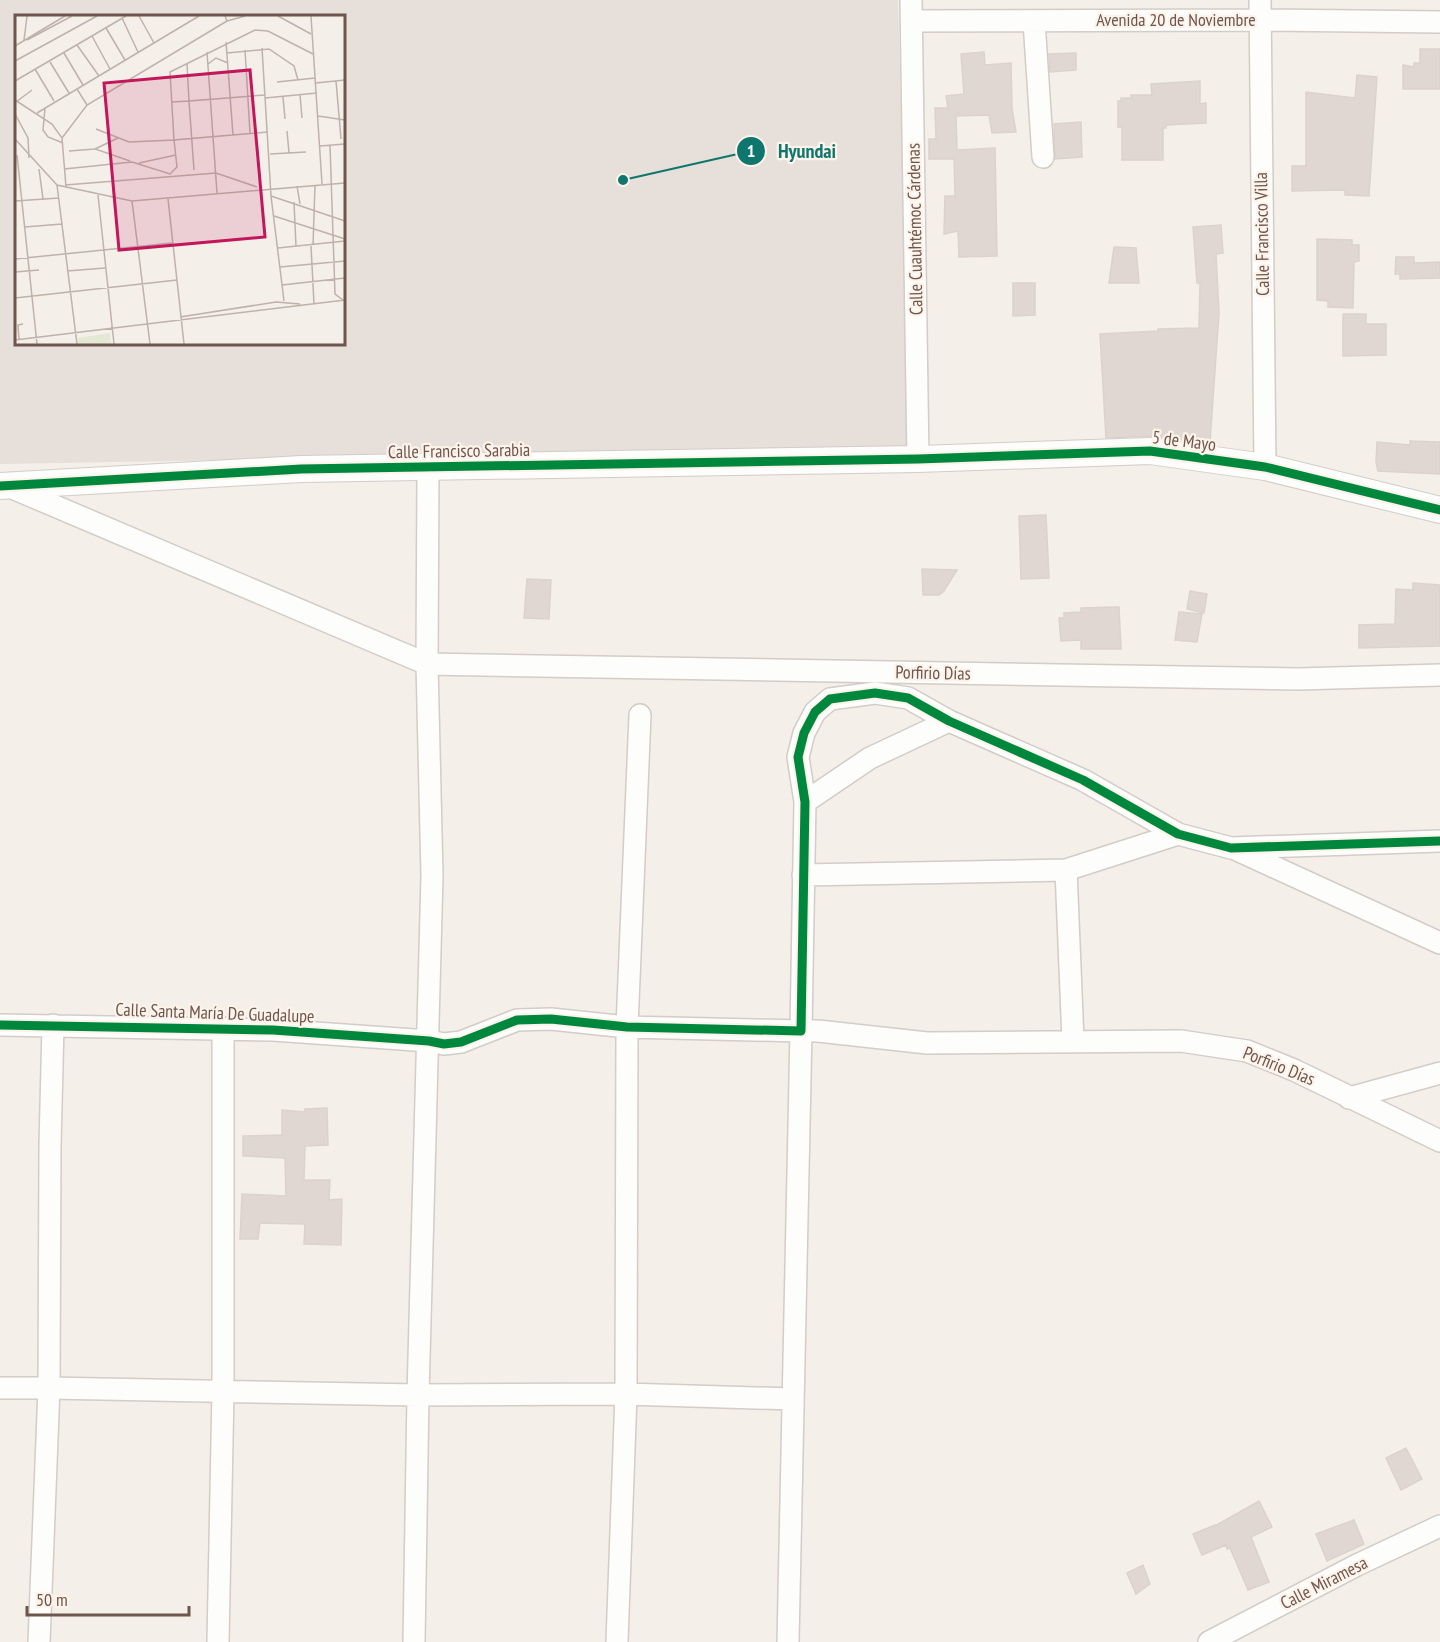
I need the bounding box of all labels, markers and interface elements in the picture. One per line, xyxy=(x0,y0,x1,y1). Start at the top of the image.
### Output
street label: Avenida 20 de Noviembre xyxy=(1096,8,1256,31)
inset map xyxy=(15,15,345,345)
callout: Hyundai xyxy=(736,132,849,170)
text: Hyundai xyxy=(778,138,836,164)
text: 1 xyxy=(747,139,755,162)
street label: Calle Cuauhtémoc Cárdenas xyxy=(902,143,927,315)
street label: Calle Francisco Villa xyxy=(1249,172,1274,296)
street label: 5 de Mayo xyxy=(1151,425,1218,456)
street label: Calle Francisco Sarabia xyxy=(388,438,530,463)
street label: Porfirio Días xyxy=(895,660,971,685)
street label: Calle Santa María De Guadalupe xyxy=(115,998,315,1027)
street label: Porfirio Días xyxy=(1240,1041,1318,1090)
street label: Calle Miramesa xyxy=(1276,1551,1371,1614)
scale bar xyxy=(27,1579,189,1617)
text: 50 m xyxy=(36,1588,68,1611)

